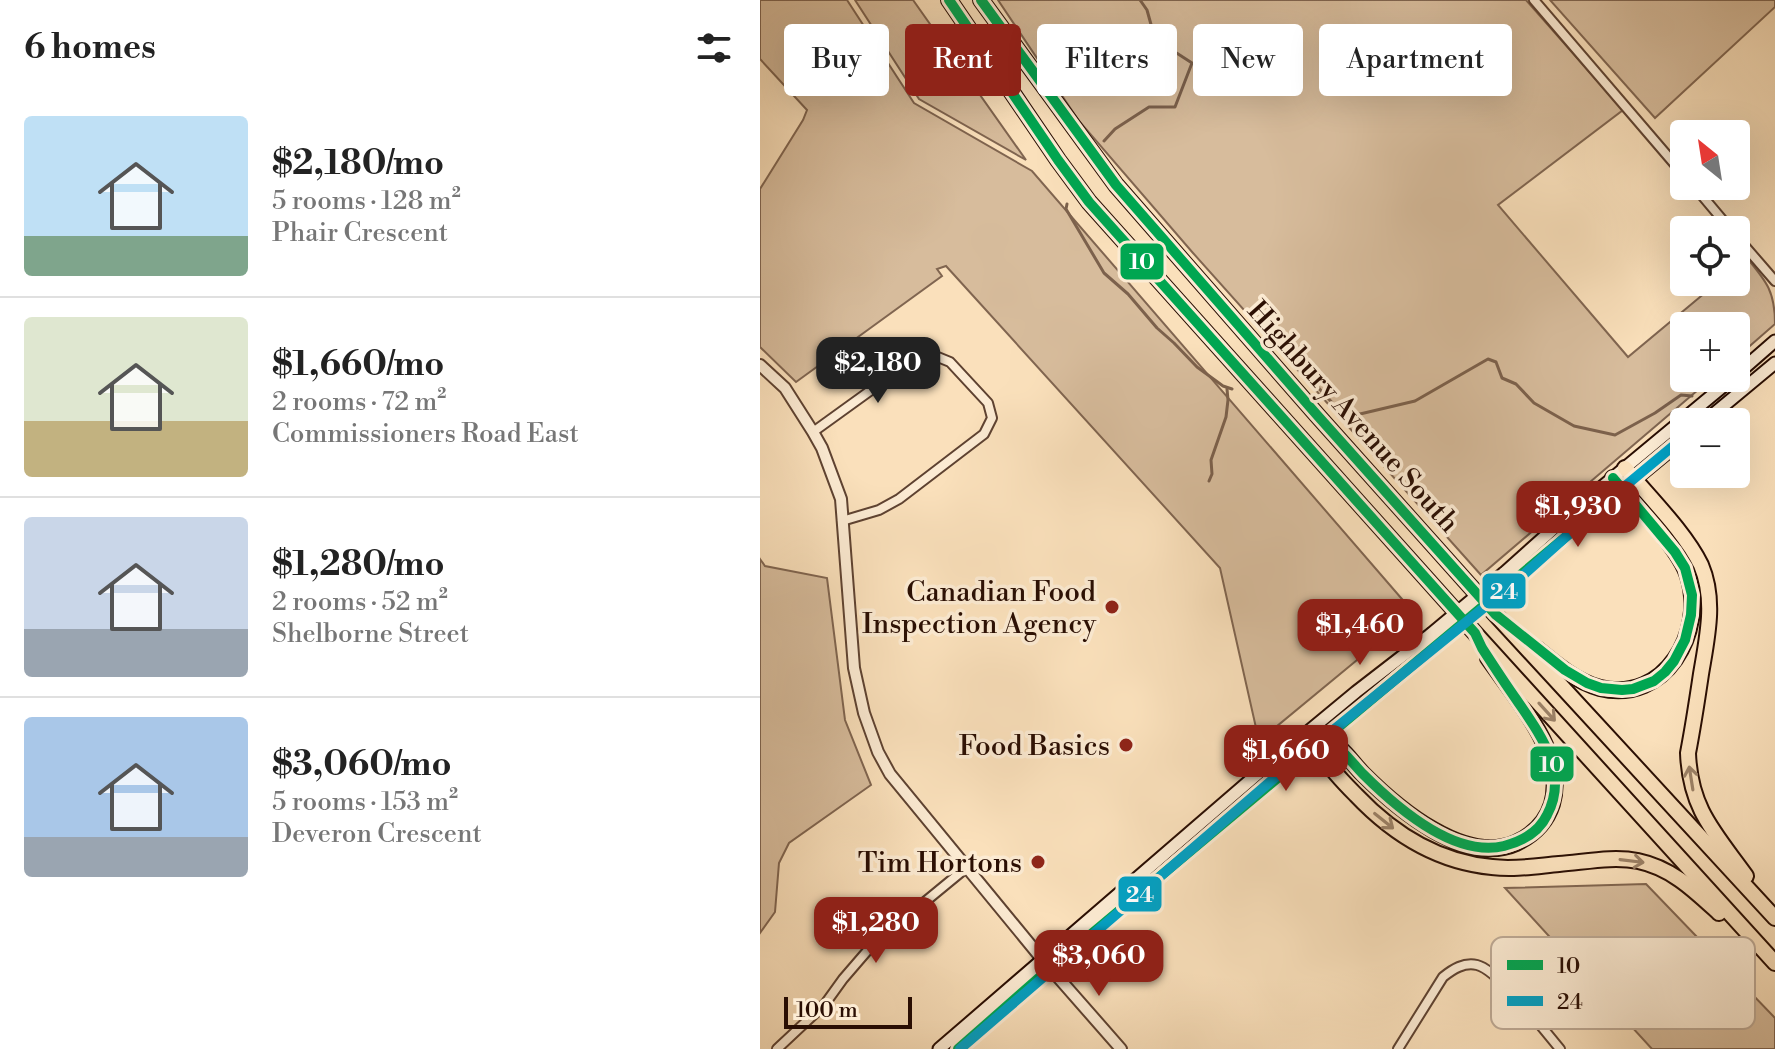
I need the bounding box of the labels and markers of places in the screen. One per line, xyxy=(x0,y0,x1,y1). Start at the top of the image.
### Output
pin: $2,180 xyxy=(813,337,943,405)
pin: $1,930 xyxy=(1513,481,1643,549)
place label: Canadian Food Inspection Agency xyxy=(862,575,1096,642)
marker: Canadian Food Inspection Agency xyxy=(1103,598,1121,616)
pin: $1,460 xyxy=(1295,599,1425,667)
pin: $1,660 xyxy=(1221,725,1351,793)
place label: Food Basics xyxy=(959,729,1110,764)
marker: Food Basics xyxy=(1117,736,1135,754)
place label: Tim Hortons xyxy=(858,846,1022,881)
marker: Tim Hortons xyxy=(1029,853,1047,871)
pin: $1,280 xyxy=(811,897,941,965)
pin: $3,060 xyxy=(1034,930,1164,998)

